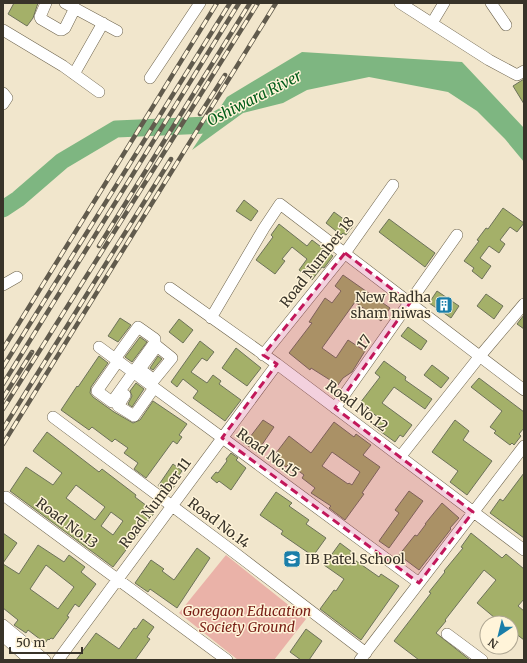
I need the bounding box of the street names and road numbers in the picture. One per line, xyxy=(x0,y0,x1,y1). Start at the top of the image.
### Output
street label: Road Number 18 xyxy=(276,213,358,311)
street label: 17 xyxy=(353,331,375,353)
street label: Road No.12 xyxy=(322,377,392,435)
street label: Road No.15 xyxy=(233,424,303,482)
street label: Road Number 11 xyxy=(115,454,195,552)
street label: Road No.13 xyxy=(32,494,102,552)
street label: Road No.14 xyxy=(184,494,254,552)

